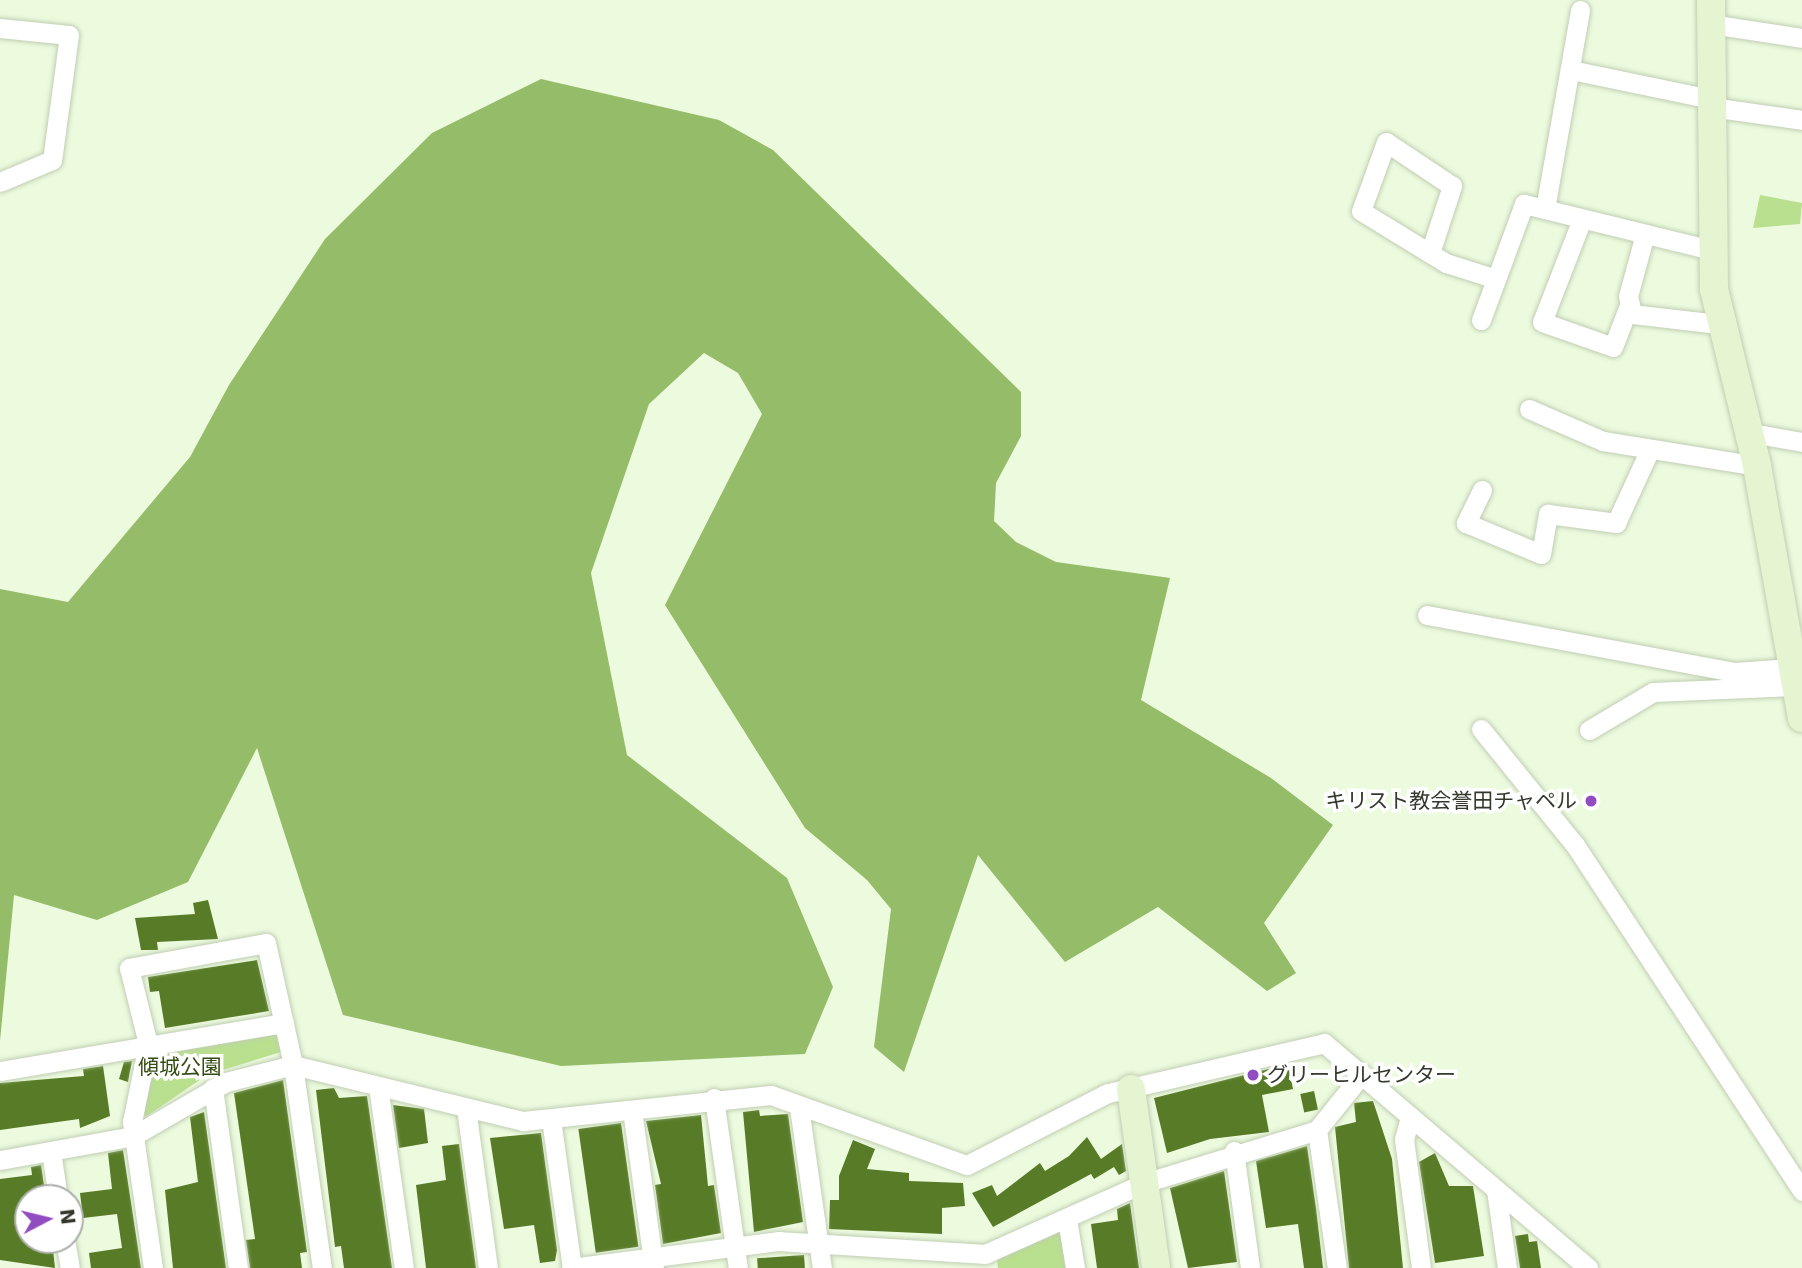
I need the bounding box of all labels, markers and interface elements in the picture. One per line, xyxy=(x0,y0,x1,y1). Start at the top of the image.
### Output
place label: キリスト教会誉田チャペル xyxy=(1325,788,1577,814)
marker: キリスト教会誉田チャペル xyxy=(1583,793,1599,809)
park label: 傾城公園 xyxy=(138,1054,222,1080)
place label: グリーヒルセンター xyxy=(1267,1062,1456,1088)
marker: グリーヒルセンター xyxy=(1245,1067,1261,1083)
north arrow xyxy=(14,1184,84,1254)
text: N xyxy=(56,1207,80,1226)

